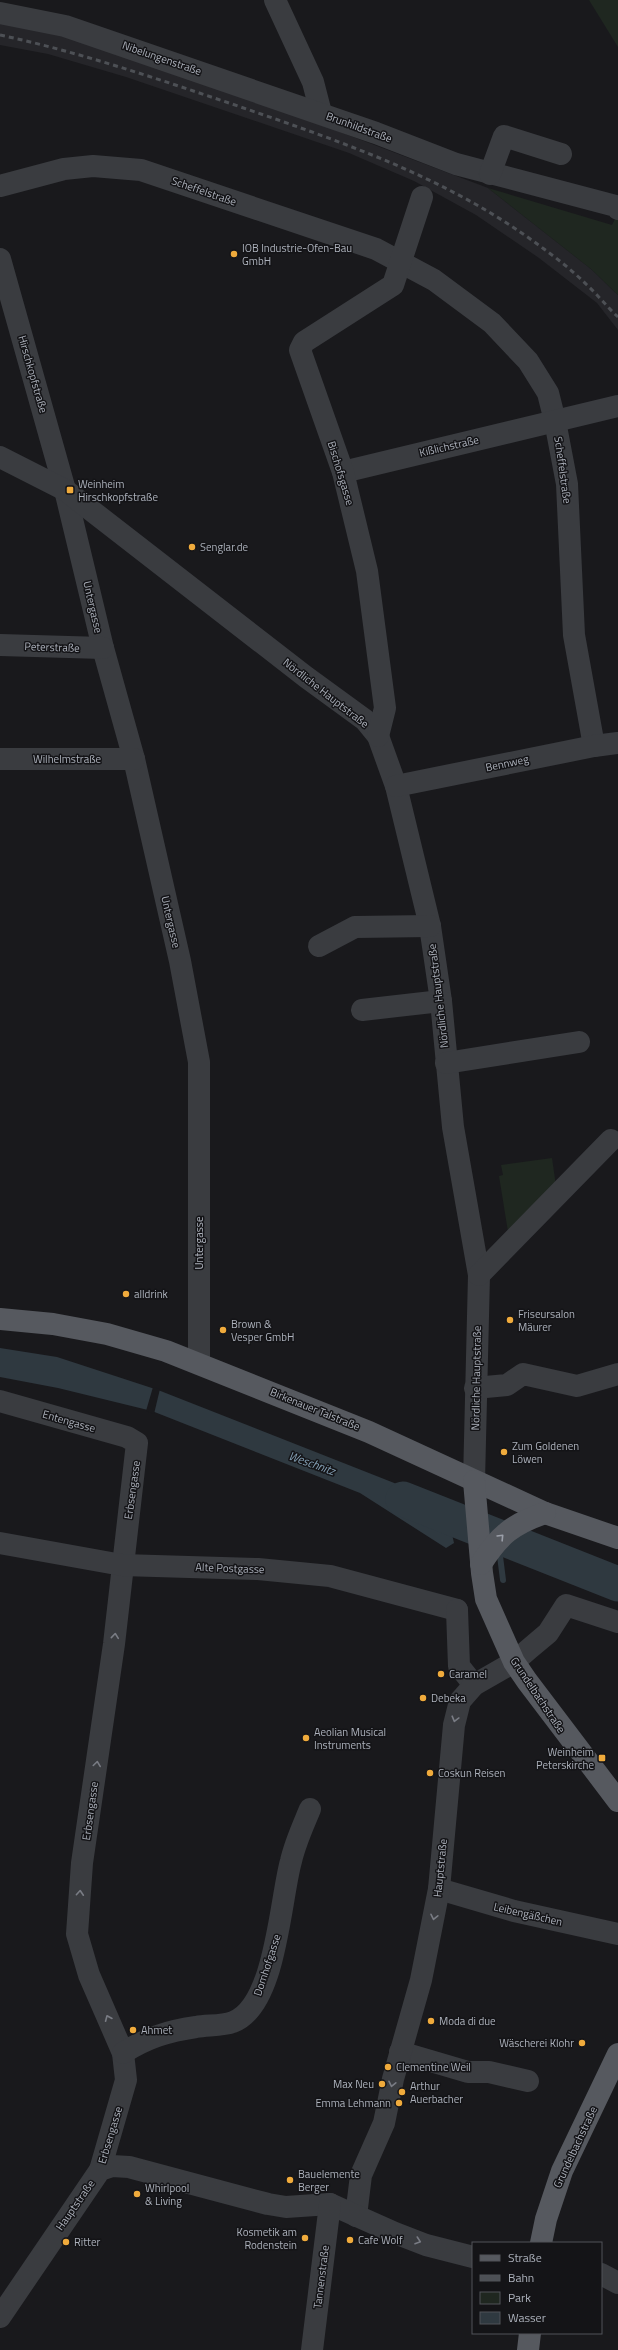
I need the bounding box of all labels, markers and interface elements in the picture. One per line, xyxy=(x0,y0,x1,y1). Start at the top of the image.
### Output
street label: Nibelungenstraße xyxy=(120,37,204,79)
street label: Brunhildstraße xyxy=(324,108,395,146)
street label: Scheffelstraße xyxy=(169,172,239,210)
place label: IOB Industrie-Ofen-Bau GmbH xyxy=(242,240,352,269)
marker: IOB Industrie-Ofen-Bau GmbH xyxy=(229,249,239,259)
street label: Hirschkopfstraße xyxy=(14,333,52,415)
street label: Kißlichstraße xyxy=(418,431,481,461)
street label: Scheffelstraße xyxy=(550,435,576,505)
street label: Bischofsgasse xyxy=(324,439,358,508)
place label: Weinheim Hirschkopfstraße xyxy=(78,476,158,505)
marker: Weinheim Hirschkopfstraße xyxy=(65,485,75,495)
place label: Senglar.de xyxy=(200,539,249,555)
marker: Senglar.de xyxy=(187,542,197,552)
street label: Untergasse xyxy=(79,579,107,635)
street label: Peterstraße xyxy=(24,638,80,656)
street label: Nördliche Hauptstraße xyxy=(280,654,373,732)
street label: Wilhelmstraße xyxy=(33,751,101,767)
street label: Bennweg xyxy=(484,751,530,775)
street label: Untergasse xyxy=(157,894,185,950)
street label: Nördliche Hauptstraße xyxy=(424,943,452,1049)
street label: Untergasse xyxy=(191,1216,207,1270)
place label: alldrink xyxy=(134,1286,169,1302)
marker: alldrink xyxy=(121,1289,131,1299)
place label: Friseursalon Mäurer xyxy=(518,1306,575,1335)
marker: Friseursalon Mäurer xyxy=(505,1315,515,1325)
place label: Brown & Vesper GmbH xyxy=(231,1316,294,1345)
marker: Brown & Vesper GmbH xyxy=(218,1325,228,1335)
street label: Nördliche Hauptstraße xyxy=(467,1325,485,1431)
street label: Birkenauer Talstraße xyxy=(268,1384,363,1435)
street label: Entengasse xyxy=(41,1406,98,1436)
place label: Zum Goldenen Löwen xyxy=(512,1438,579,1467)
water label: Weschnitz xyxy=(286,1446,339,1481)
marker: Zum Goldenen Löwen xyxy=(499,1447,509,1457)
street label: Erbsengasse xyxy=(120,1459,144,1520)
one-way arrow xyxy=(496,1534,503,1542)
street label: Alte Postgasse xyxy=(195,1559,265,1577)
one-way arrow xyxy=(110,1633,119,1639)
street label: Grundelbachstraße xyxy=(507,1654,570,1736)
place label: Caramel xyxy=(449,1666,487,1682)
marker: Caramel xyxy=(436,1669,446,1679)
place label: Debeka xyxy=(431,1690,466,1706)
marker: Debeka xyxy=(418,1693,428,1703)
one-way arrow xyxy=(452,1715,460,1722)
place label: Aeolian Musical Instruments xyxy=(314,1724,386,1753)
marker: Aeolian Musical Instruments xyxy=(301,1733,311,1743)
place label: Weinheim Peterskirche xyxy=(536,1744,594,1773)
marker: Weinheim Peterskirche xyxy=(597,1753,607,1763)
one-way arrow xyxy=(92,1761,101,1767)
place label: Coskun Reisen xyxy=(438,1765,506,1781)
marker: Coskun Reisen xyxy=(425,1768,435,1778)
street label: Erbsengasse xyxy=(78,1780,102,1841)
street label: Hauptstraße xyxy=(429,1838,451,1898)
one-way arrow xyxy=(75,1890,84,1896)
street label: Leibengäßchen xyxy=(492,1898,564,1930)
one-way arrow xyxy=(430,1914,438,1920)
street label: Domhofgasse xyxy=(249,1932,285,1998)
place label: Moda di due xyxy=(439,2013,496,2029)
one-way arrow xyxy=(104,2014,112,2021)
marker: Moda di due xyxy=(426,2016,436,2026)
place label: Ahmet xyxy=(141,2022,172,2038)
marker: Ahmet xyxy=(128,2025,138,2035)
place label: Wäscherei Klohr xyxy=(499,2035,574,2051)
marker: Wäscherei Klohr xyxy=(577,2038,587,2048)
place label: Clementine Weil xyxy=(396,2059,471,2075)
marker: Clementine Weil xyxy=(383,2062,393,2072)
place label: Max Neu xyxy=(333,2076,374,2092)
place label: Arthur Auerbacher xyxy=(410,2078,463,2107)
marker: Max Neu xyxy=(377,2079,387,2089)
one-way arrow xyxy=(388,2081,396,2087)
marker: Arthur Auerbacher xyxy=(397,2087,407,2097)
place label: Emma Lehmann xyxy=(315,2095,391,2111)
marker: Emma Lehmann xyxy=(394,2098,404,2108)
street label: Grundelbachstraße xyxy=(549,2103,601,2190)
street label: Erbsengasse xyxy=(94,2104,126,2166)
place label: Bauelemente Berger xyxy=(298,2166,360,2195)
marker: Bauelemente Berger xyxy=(285,2175,295,2185)
street label: Hauptstraße xyxy=(52,2176,99,2234)
place label: Whirlpool & Living xyxy=(145,2180,189,2209)
marker: Whirlpool & Living xyxy=(132,2189,142,2199)
place label: Kosmetik am Rodenstein xyxy=(237,2224,297,2253)
place label: Cafe Wolf xyxy=(358,2232,403,2248)
marker: Kosmetik am Rodenstein xyxy=(300,2233,310,2243)
place label: Ritter xyxy=(74,2234,100,2250)
marker: Cafe Wolf xyxy=(345,2235,355,2245)
marker: Ritter xyxy=(61,2237,71,2247)
one-way arrow xyxy=(414,2237,421,2245)
legend xyxy=(472,2242,602,2334)
street label: Tannenstraße xyxy=(309,2244,333,2310)
text: Straße xyxy=(508,2248,542,2267)
text: Bahn xyxy=(508,2268,534,2287)
text: Park xyxy=(508,2288,531,2307)
text: Wasser xyxy=(508,2308,546,2327)

